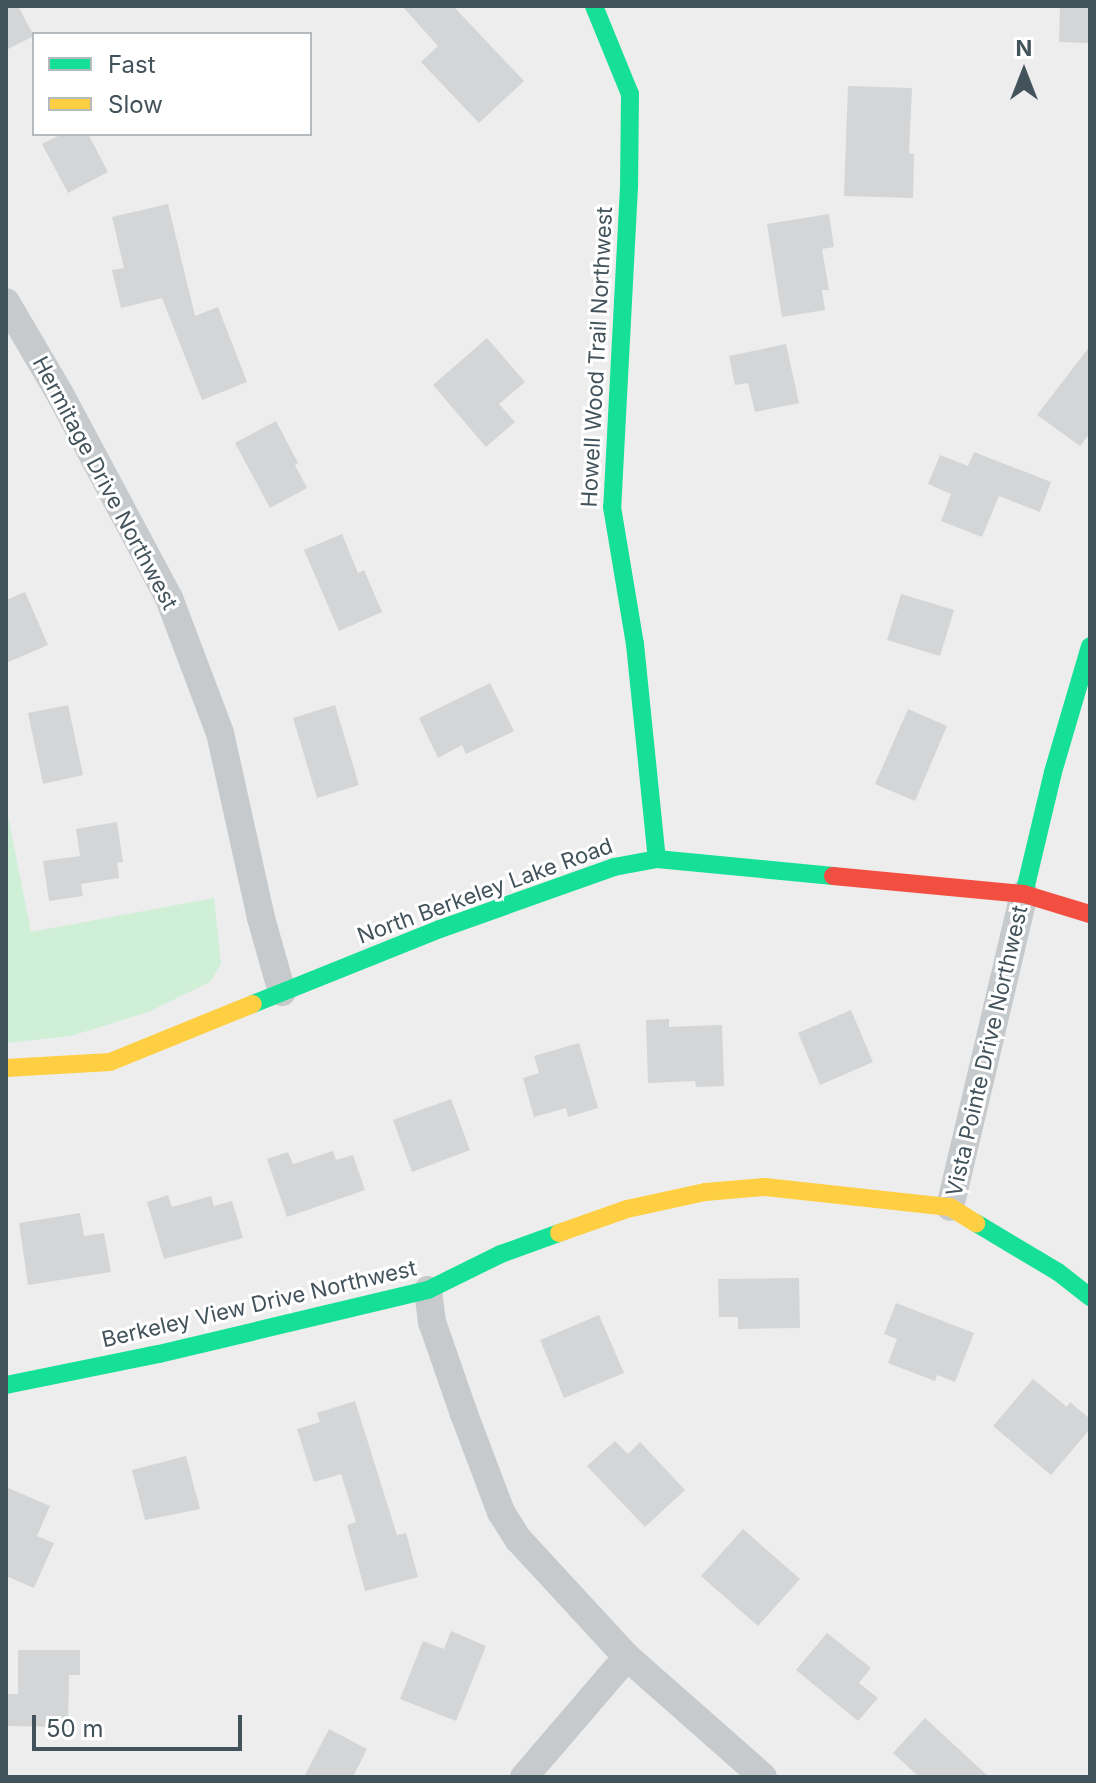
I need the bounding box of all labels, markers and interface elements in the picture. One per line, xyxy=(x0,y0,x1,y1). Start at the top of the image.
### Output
legend xyxy=(32,32,312,136)
north arrow xyxy=(984,32,1064,112)
text: N xyxy=(1016,35,1032,61)
text: Fast xyxy=(108,50,156,79)
text: Slow xyxy=(108,90,163,119)
street label: Howell Wood Trail Northwest xyxy=(576,206,618,508)
street label: Hermitage Drive Northwest xyxy=(27,352,183,614)
street label: North Berkeley Lake Road xyxy=(354,832,616,950)
street label: Vista Pointe Drive Northwest xyxy=(941,903,1033,1199)
street label: Berkeley View Drive Northwest xyxy=(99,1255,419,1353)
scale bar xyxy=(36,1699,246,1749)
text: 50 m xyxy=(46,1714,104,1743)

